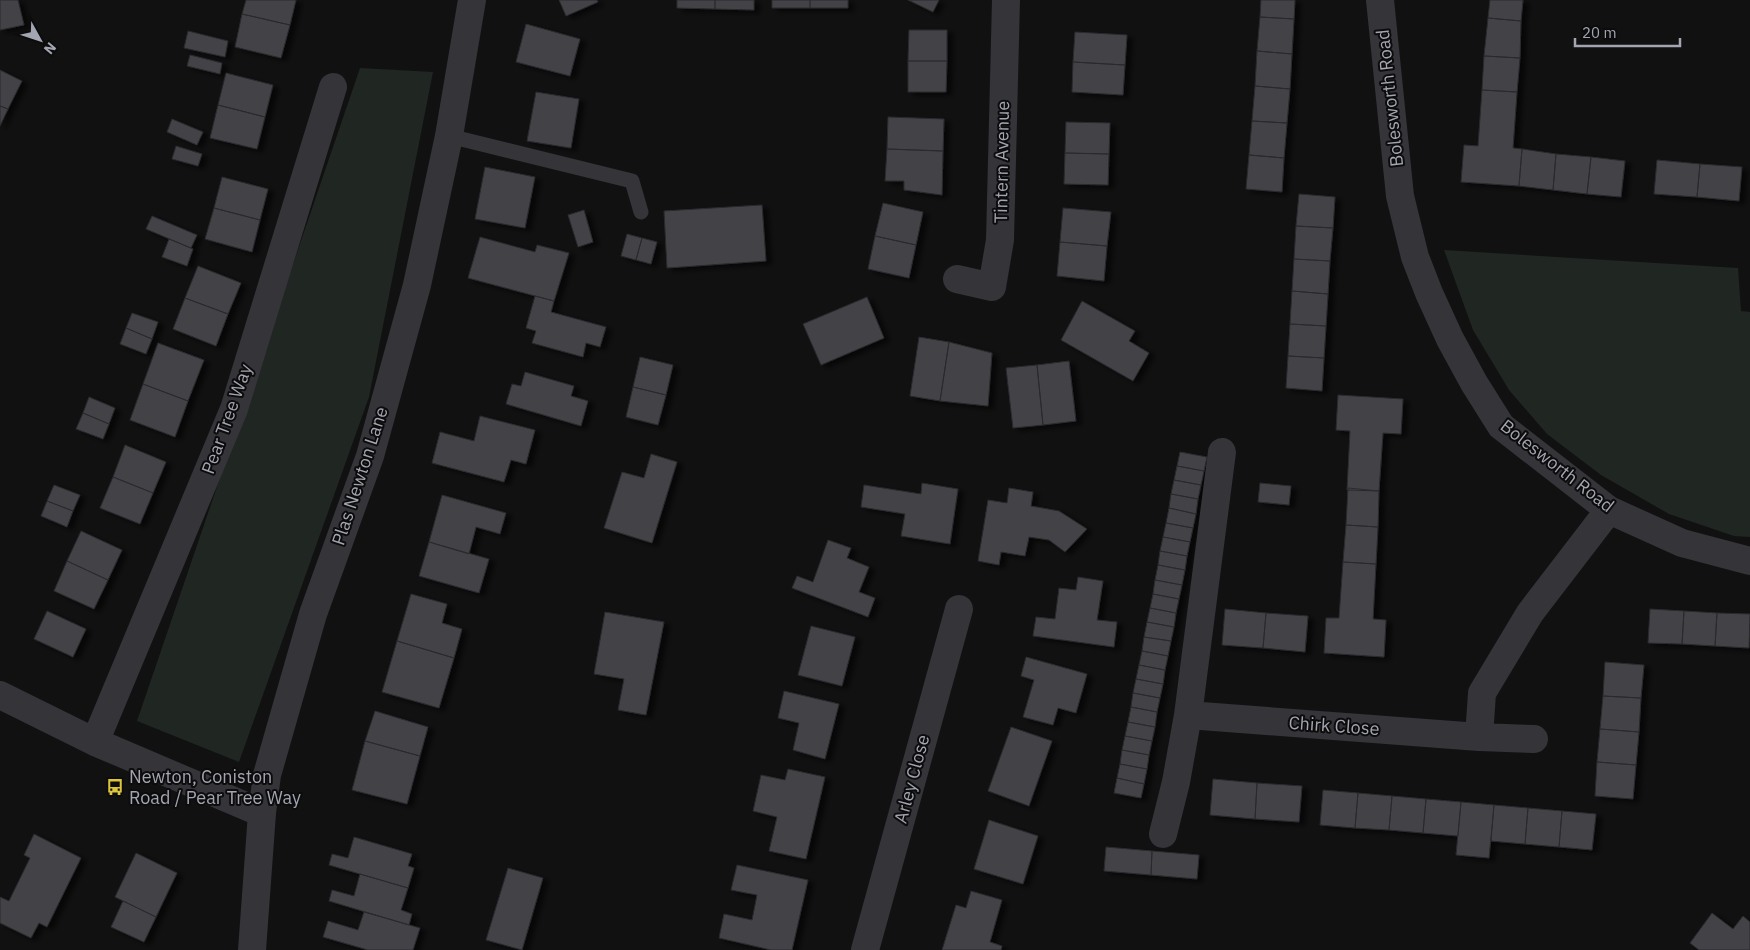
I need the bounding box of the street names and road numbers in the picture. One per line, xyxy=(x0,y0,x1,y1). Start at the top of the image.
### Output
street label: Bolesworth Road xyxy=(1371,28,1408,168)
street label: Tintern Avenue xyxy=(989,101,1014,223)
street label: Pear Tree Way xyxy=(196,361,257,477)
street label: Plas Newton Lane xyxy=(326,404,393,548)
street label: Bolesworth Road xyxy=(1496,414,1619,517)
street label: Chirk Close xyxy=(1288,711,1380,740)
street label: Arley Close xyxy=(889,732,934,826)

